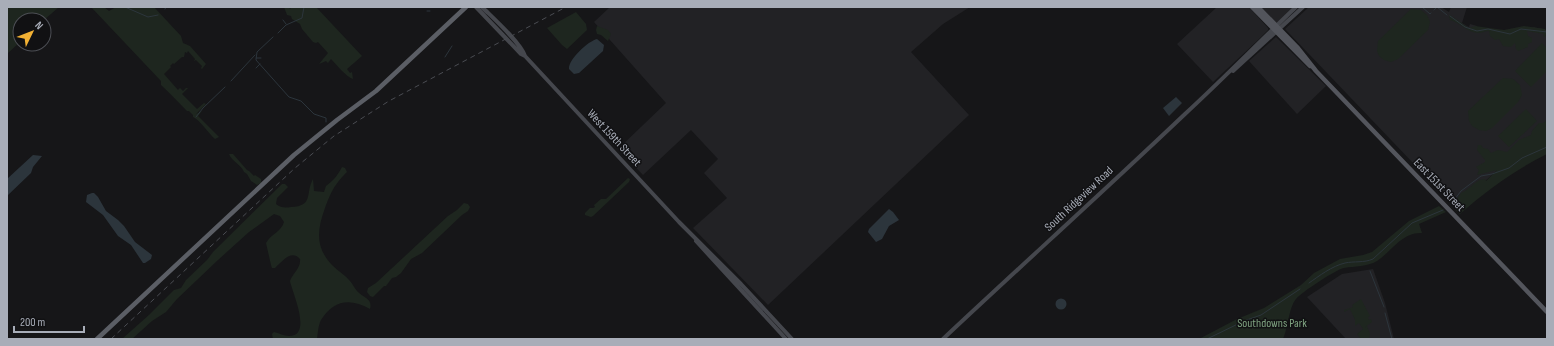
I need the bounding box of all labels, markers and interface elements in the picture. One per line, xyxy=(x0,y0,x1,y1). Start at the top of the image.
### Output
north arrow xyxy=(12,12,52,52)
text: N xyxy=(32,19,46,32)
street label: West 159th Street xyxy=(584,106,645,170)
street label: East 151st Street xyxy=(1410,155,1468,215)
street label: South Ridgeview Road xyxy=(1042,163,1116,235)
scale bar xyxy=(14,308,84,334)
text: 200 m xyxy=(20,315,46,330)
park label: Southdowns Park xyxy=(1237,316,1307,331)

